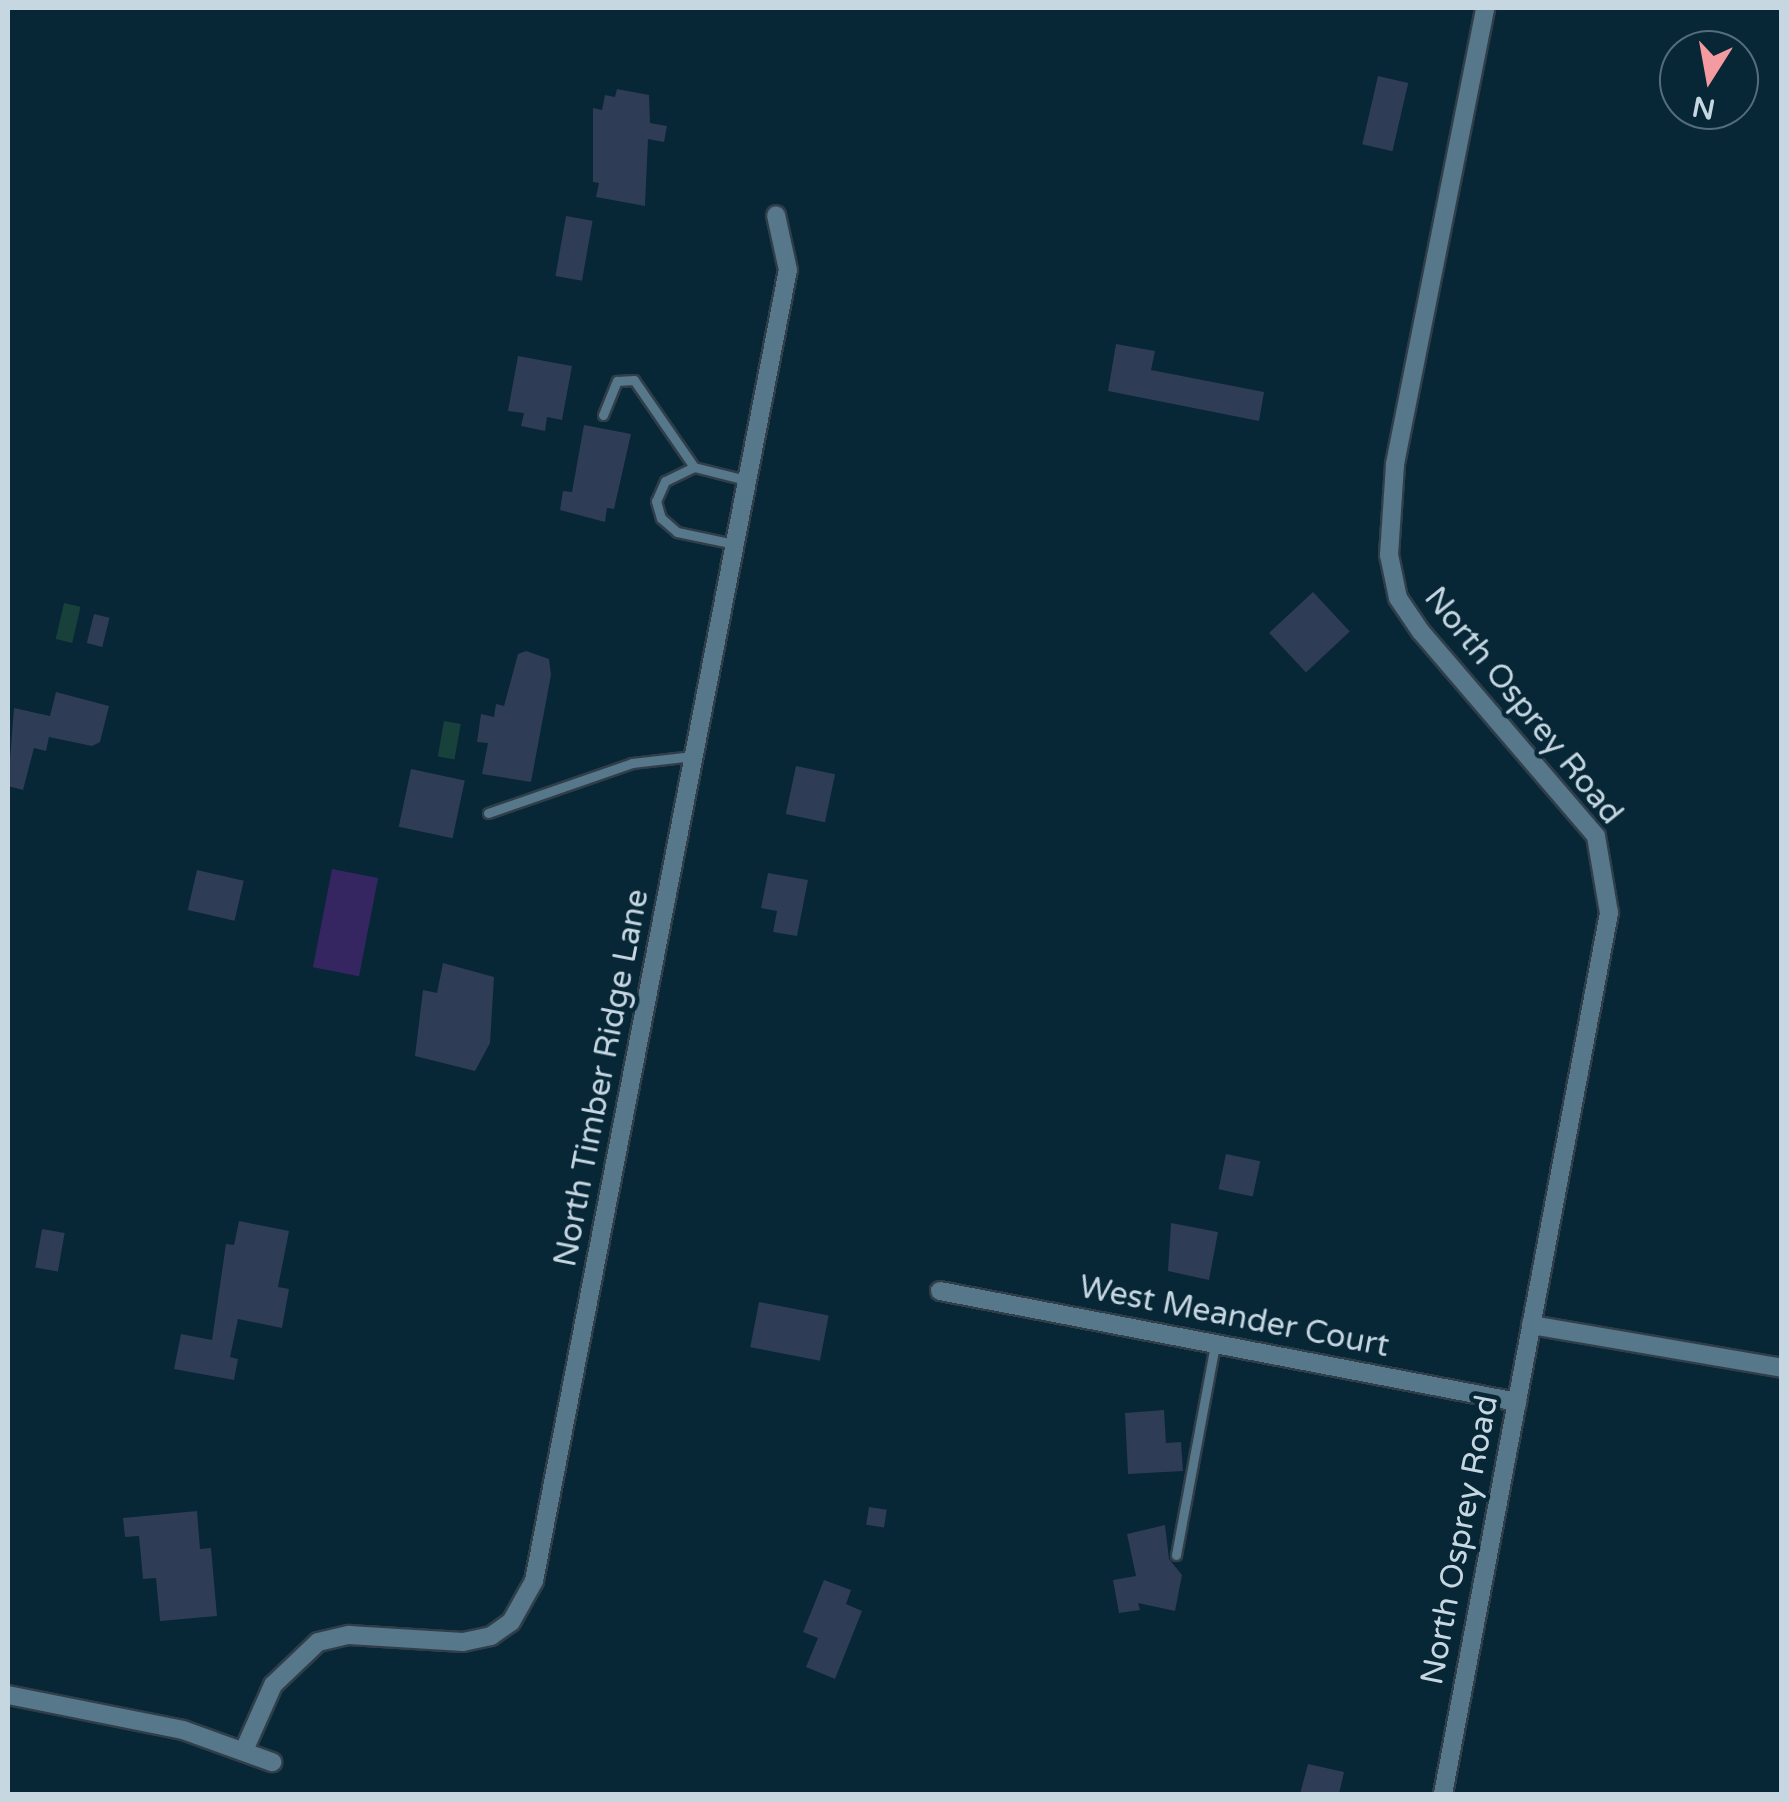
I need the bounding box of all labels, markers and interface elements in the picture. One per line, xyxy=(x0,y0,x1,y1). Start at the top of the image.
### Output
north arrow xyxy=(1659,30,1759,130)
text: N xyxy=(1689,89,1718,126)
street label: North Osprey Road xyxy=(1416,580,1630,832)
street label: North Timber Ridge Lane xyxy=(547,886,657,1270)
street label: West Meander Court xyxy=(1076,1268,1392,1366)
street label: North Osprey Road xyxy=(1413,1392,1507,1688)

